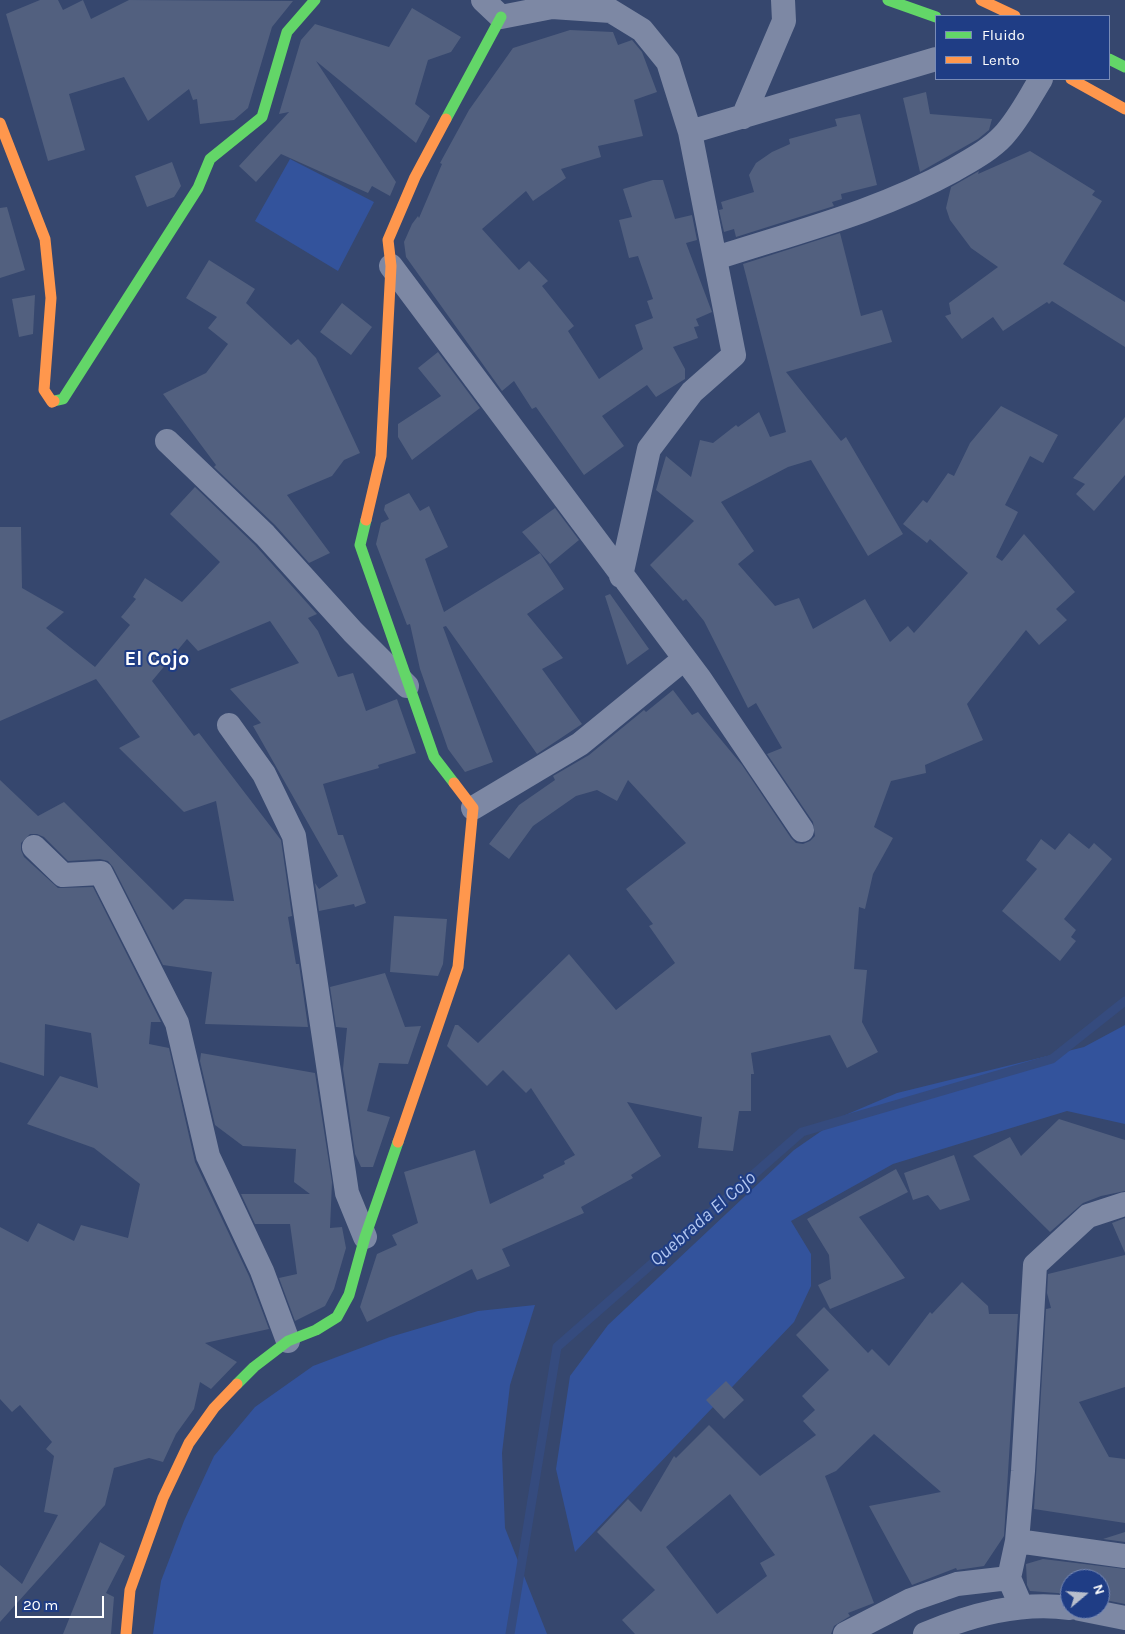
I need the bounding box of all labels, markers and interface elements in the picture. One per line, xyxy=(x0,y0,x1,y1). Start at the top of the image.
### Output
legend xyxy=(935,15,1110,80)
text: Fluido xyxy=(982,26,1025,44)
text: Lento xyxy=(982,51,1020,69)
district label: El Cojo xyxy=(125,647,189,671)
water label: Quebrada El Cojo xyxy=(645,1167,761,1271)
north arrow xyxy=(1060,1569,1110,1619)
text: N xyxy=(1089,1582,1108,1597)
scale bar xyxy=(18,1586,106,1618)
text: 20 m xyxy=(23,1596,58,1614)

